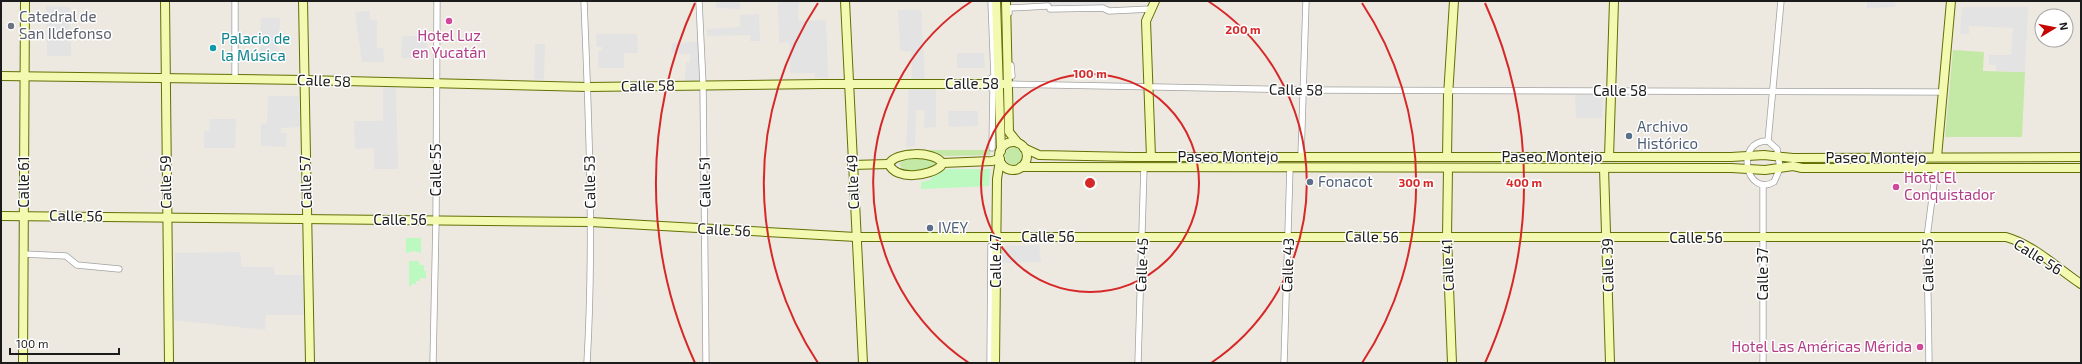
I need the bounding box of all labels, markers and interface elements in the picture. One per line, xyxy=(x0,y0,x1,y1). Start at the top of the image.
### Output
place label: Catedral de San Ildefonso xyxy=(19,7,112,42)
north arrow xyxy=(2034,8,2074,48)
marker: Hotel Luz en Yucatán xyxy=(444,16,454,26)
marker: Catedral de San Ildefonso xyxy=(6,21,16,31)
text: N xyxy=(2057,21,2071,31)
text: 200 m xyxy=(1225,22,1261,36)
place label: Hotel Luz en Yucatán xyxy=(412,26,486,61)
place label: Palacio de la Música xyxy=(221,29,290,64)
marker: Palacio de la Música xyxy=(208,43,218,53)
text: 100 m xyxy=(1073,66,1107,80)
street label: Calle 58 xyxy=(297,70,351,90)
street label: Calle 58 xyxy=(945,74,999,92)
street label: Calle 58 xyxy=(621,76,675,94)
street label: Calle 58 xyxy=(1269,80,1323,98)
street label: Calle 58 xyxy=(1593,81,1647,99)
place label: Archivo Histórico xyxy=(1637,117,1698,152)
marker: Archivo Histórico xyxy=(1624,131,1634,141)
street label: Calle 55 xyxy=(426,143,444,197)
street label: Paseo Montejo xyxy=(1178,147,1279,166)
street label: Paseo Montejo xyxy=(1502,147,1603,166)
street label: Paseo Montejo xyxy=(1826,148,1927,167)
street label: Calle 49 xyxy=(842,154,862,210)
street label: Calle 59 xyxy=(156,155,174,209)
street label: Calle 57 xyxy=(295,155,315,209)
street label: Calle 53 xyxy=(580,155,598,209)
street label: Calle 61 xyxy=(14,156,32,208)
street label: Calle 51 xyxy=(695,156,713,208)
place label: Hotel El Conquistador xyxy=(1904,168,1995,203)
place label: Fonacot xyxy=(1318,172,1373,190)
text: 300 m xyxy=(1398,175,1434,189)
text: 400 m xyxy=(1506,175,1542,189)
centre of rings xyxy=(1083,176,1097,190)
marker: Fonacot xyxy=(1305,177,1315,187)
marker: Hotel El Conquistador xyxy=(1891,182,1901,192)
street label: Calle 56 xyxy=(49,206,103,224)
street label: Calle 56 xyxy=(373,210,427,228)
place label: IVEY xyxy=(938,218,968,236)
street label: Calle 56 xyxy=(697,219,751,239)
marker: IVEY xyxy=(925,223,935,233)
street label: Calle 56 xyxy=(1021,227,1075,245)
street label: Calle 56 xyxy=(1345,227,1399,245)
street label: Calle 56 xyxy=(1669,228,1723,246)
street label: Calle 47 xyxy=(986,234,1004,288)
street label: Calle 56 xyxy=(2011,234,2066,278)
street label: Calle 45 xyxy=(1131,237,1151,292)
street label: Calle 43 xyxy=(1277,237,1297,293)
street label: Calle 39 xyxy=(1598,238,1616,292)
street label: Calle 35 xyxy=(1918,238,1936,292)
street label: Calle 41 xyxy=(1437,239,1457,291)
street label: Calle 37 xyxy=(1753,247,1771,301)
scale bar xyxy=(10,330,119,356)
text: 100 m xyxy=(16,336,48,350)
place label: Hotel Las Américas Mérida xyxy=(1731,337,1912,355)
marker: Hotel Las Américas Mérida xyxy=(1915,342,1925,352)

